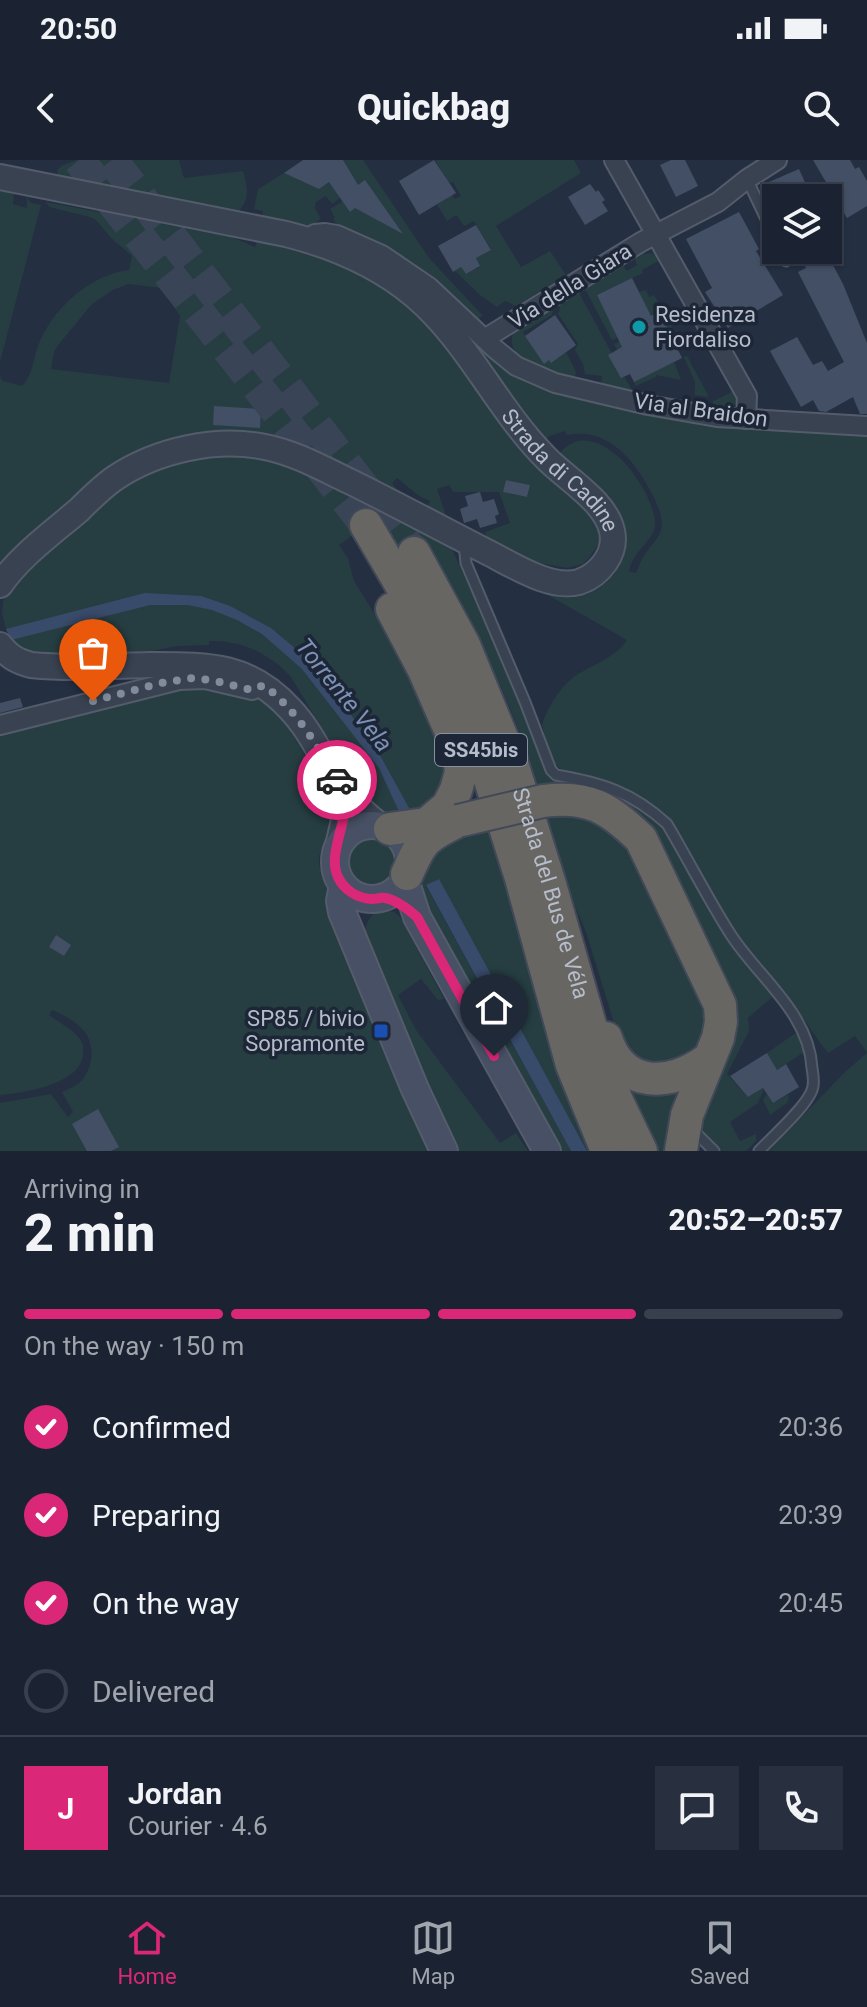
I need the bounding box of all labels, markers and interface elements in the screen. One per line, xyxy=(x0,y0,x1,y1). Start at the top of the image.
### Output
text: 20:50 xyxy=(40,11,117,46)
icon: back xyxy=(24,86,68,130)
icon: search xyxy=(799,86,843,130)
text: Quickbag xyxy=(357,87,510,129)
map controls xyxy=(762,184,842,264)
button: layers xyxy=(762,184,842,264)
street label: Via della Giara xyxy=(504,238,636,334)
place label: Residenza Fiordaliso xyxy=(655,302,756,352)
marker: Residenza Fiordaliso xyxy=(630,318,648,336)
street label: Via al Braidon xyxy=(633,388,769,432)
street label: Strada di Cadine xyxy=(497,404,624,535)
pin xyxy=(59,619,127,701)
icon: bag xyxy=(71,631,115,675)
water label: Torrente Vela xyxy=(290,633,398,757)
road number: SS45bis xyxy=(435,734,527,766)
courier xyxy=(297,740,377,820)
icon: car xyxy=(315,758,359,802)
street label: Strada del Bus de Véla xyxy=(508,785,594,1001)
pin xyxy=(460,974,528,1056)
icon: home xyxy=(472,986,516,1030)
place label: SP85 / bivio Sopramonte xyxy=(245,1006,365,1056)
marker: SP85 / bivio Sopramonte xyxy=(372,1022,390,1040)
text: Arriving in xyxy=(24,1174,140,1204)
text: 20:52–20:57 xyxy=(668,1202,843,1237)
text: 2 min xyxy=(24,1203,155,1264)
text: On the way · 150 m xyxy=(24,1331,244,1361)
icon: check xyxy=(24,1405,68,1449)
text: Confirmed xyxy=(92,1410,231,1445)
text: 20:36 xyxy=(778,1412,843,1442)
icon: check xyxy=(24,1493,68,1537)
text: Preparing xyxy=(92,1498,221,1533)
text: 20:39 xyxy=(778,1500,843,1530)
icon: check xyxy=(24,1581,68,1625)
text: On the way xyxy=(92,1586,239,1621)
text: 20:45 xyxy=(778,1588,843,1618)
text: Delivered xyxy=(92,1674,215,1709)
button: chat xyxy=(655,1766,739,1850)
button: phone xyxy=(759,1766,843,1850)
text: Jordan xyxy=(128,1776,222,1811)
text: J xyxy=(58,1791,74,1826)
text: Courier · 4.6 xyxy=(128,1811,268,1841)
tab: Home xyxy=(117,1916,177,1989)
tab: Map xyxy=(411,1916,455,1989)
tab: Saved xyxy=(690,1916,750,1989)

